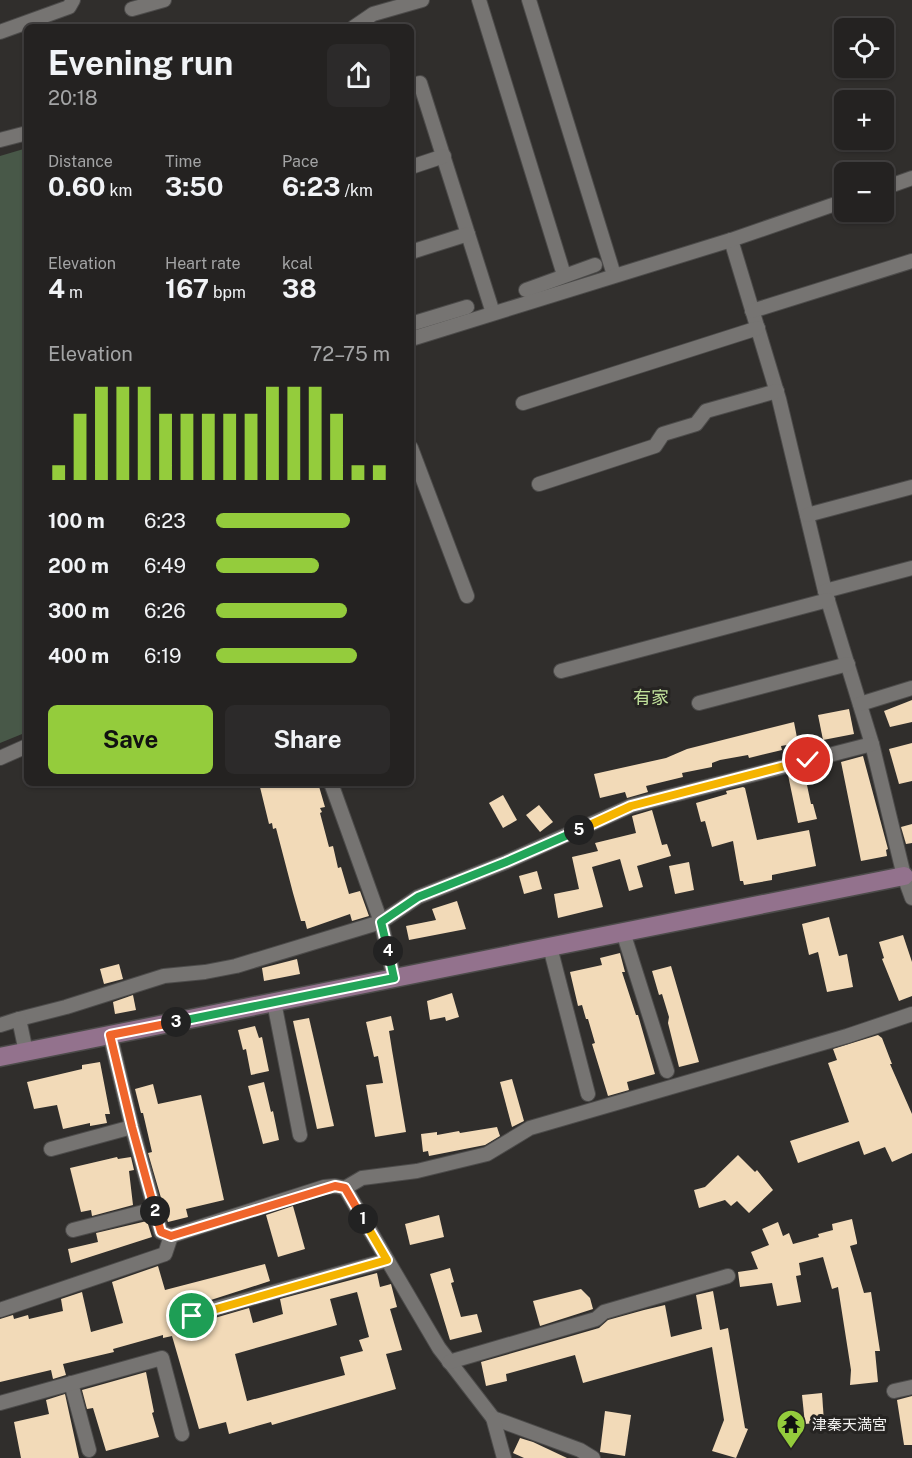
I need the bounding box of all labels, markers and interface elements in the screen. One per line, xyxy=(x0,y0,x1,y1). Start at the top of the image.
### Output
map controls xyxy=(834,18,894,222)
button: locate xyxy=(834,18,894,78)
text: Evening run xyxy=(48,44,233,82)
button: share xyxy=(327,44,390,107)
text: 20:18 xyxy=(48,86,98,110)
button: + xyxy=(834,90,894,150)
text: Distance xyxy=(48,152,113,171)
text: Time xyxy=(165,152,201,171)
text: Pace xyxy=(282,152,319,171)
button: − xyxy=(834,162,894,222)
text: 0.60 xyxy=(48,171,106,202)
text: 3:50 xyxy=(165,171,224,202)
text: 6:23 xyxy=(282,171,341,202)
text: km xyxy=(106,181,132,200)
text: /km xyxy=(341,181,373,200)
text: Elevation xyxy=(48,254,116,273)
text: Heart rate xyxy=(165,254,241,273)
text: kcal xyxy=(282,254,313,273)
text: 4 xyxy=(48,273,65,304)
text: 167 xyxy=(165,273,209,304)
text: 38 xyxy=(282,273,317,304)
text: m xyxy=(65,283,83,302)
text: bpm xyxy=(209,283,246,302)
text: Elevation xyxy=(48,342,133,366)
text: 72–75 m xyxy=(310,342,390,366)
text: 100 m xyxy=(48,509,105,533)
text: 6:23 xyxy=(144,509,186,533)
text: 200 m xyxy=(48,554,109,578)
text: 6:49 xyxy=(144,554,186,578)
text: 300 m xyxy=(48,599,109,623)
text: 6:26 xyxy=(144,599,186,623)
text: 400 m xyxy=(48,644,109,668)
text: 6:19 xyxy=(144,644,182,668)
district label: 有家 xyxy=(633,687,669,708)
button: Save xyxy=(48,705,213,774)
button: Share xyxy=(225,705,390,774)
pin xyxy=(782,734,833,785)
icon: check xyxy=(791,743,824,776)
pin: 5 xyxy=(564,815,594,845)
text: 5 xyxy=(574,820,584,839)
pin: 4 xyxy=(373,936,403,966)
text: 4 xyxy=(383,941,393,960)
pin: 3 xyxy=(161,1007,191,1037)
text: 3 xyxy=(171,1012,181,1031)
pin: 2 xyxy=(140,1196,170,1226)
text: 2 xyxy=(150,1201,160,1220)
pin: 1 xyxy=(348,1204,378,1234)
text: 1 xyxy=(360,1209,366,1228)
pin xyxy=(166,1290,217,1341)
icon: arrive xyxy=(175,1299,208,1332)
temple icon: 津秦天満宮 xyxy=(775,1408,807,1450)
place label: 津秦天満宮 xyxy=(812,1416,887,1433)

